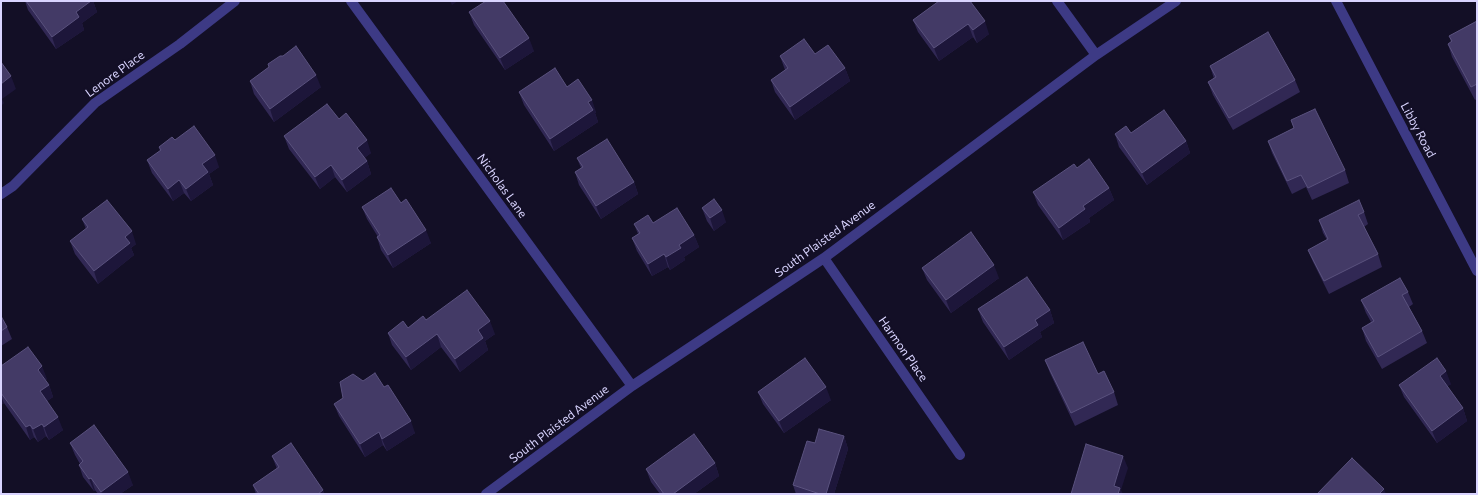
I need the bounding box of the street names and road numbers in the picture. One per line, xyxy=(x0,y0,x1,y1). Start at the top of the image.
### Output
street label: Lenore Place xyxy=(83,48,147,100)
street label: Libby Road xyxy=(1397,100,1439,160)
street label: Nicholas Lane xyxy=(474,151,530,221)
street label: South Plaisted Avenue xyxy=(772,198,878,280)
street label: Harmon Place xyxy=(875,314,931,384)
street label: South Plaisted Avenue xyxy=(506,382,612,466)

